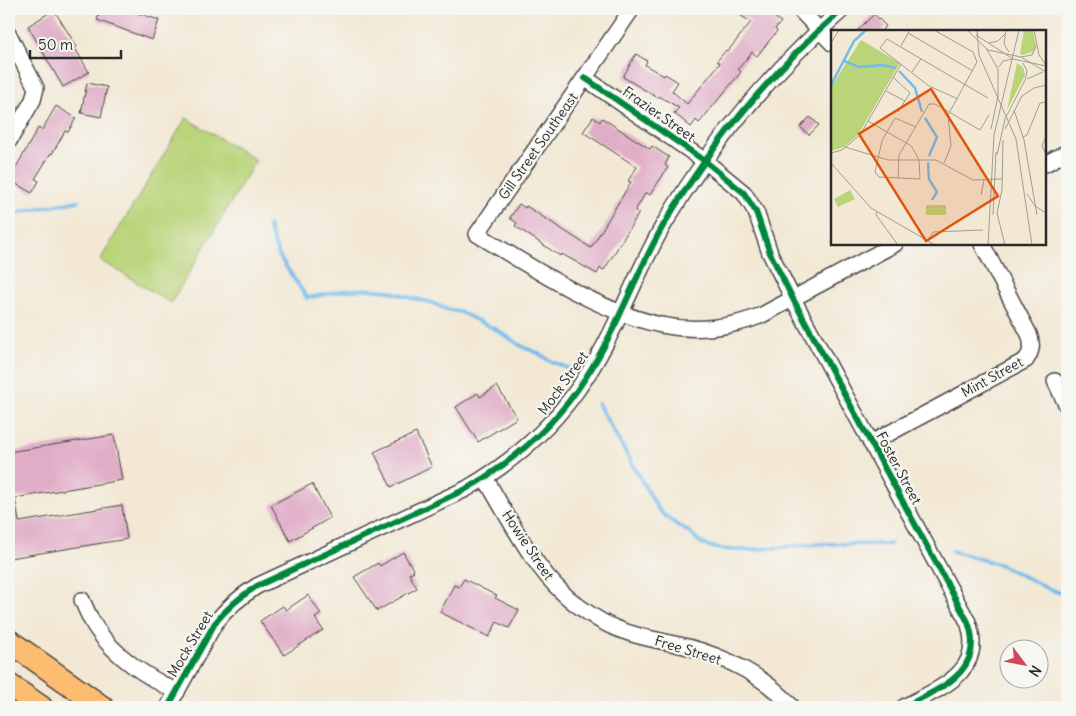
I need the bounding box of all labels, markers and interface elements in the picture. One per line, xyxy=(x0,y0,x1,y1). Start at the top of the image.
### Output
scale bar xyxy=(30,28,121,60)
inset map xyxy=(831,30,1046,245)
text: 50 m xyxy=(38,35,73,54)
street label: Frazier Street xyxy=(619,82,699,146)
street label: Gill Street Southeast xyxy=(494,89,582,203)
street label: Mock Street xyxy=(534,348,592,418)
street label: Mint Street xyxy=(958,353,1026,401)
street label: Foster Street xyxy=(872,428,926,508)
street label: Howie Street xyxy=(498,507,558,584)
street label: Mock Street xyxy=(163,607,217,680)
street label: Free Street xyxy=(653,631,724,669)
north arrow xyxy=(998,638,1048,688)
text: N xyxy=(1025,662,1045,680)

